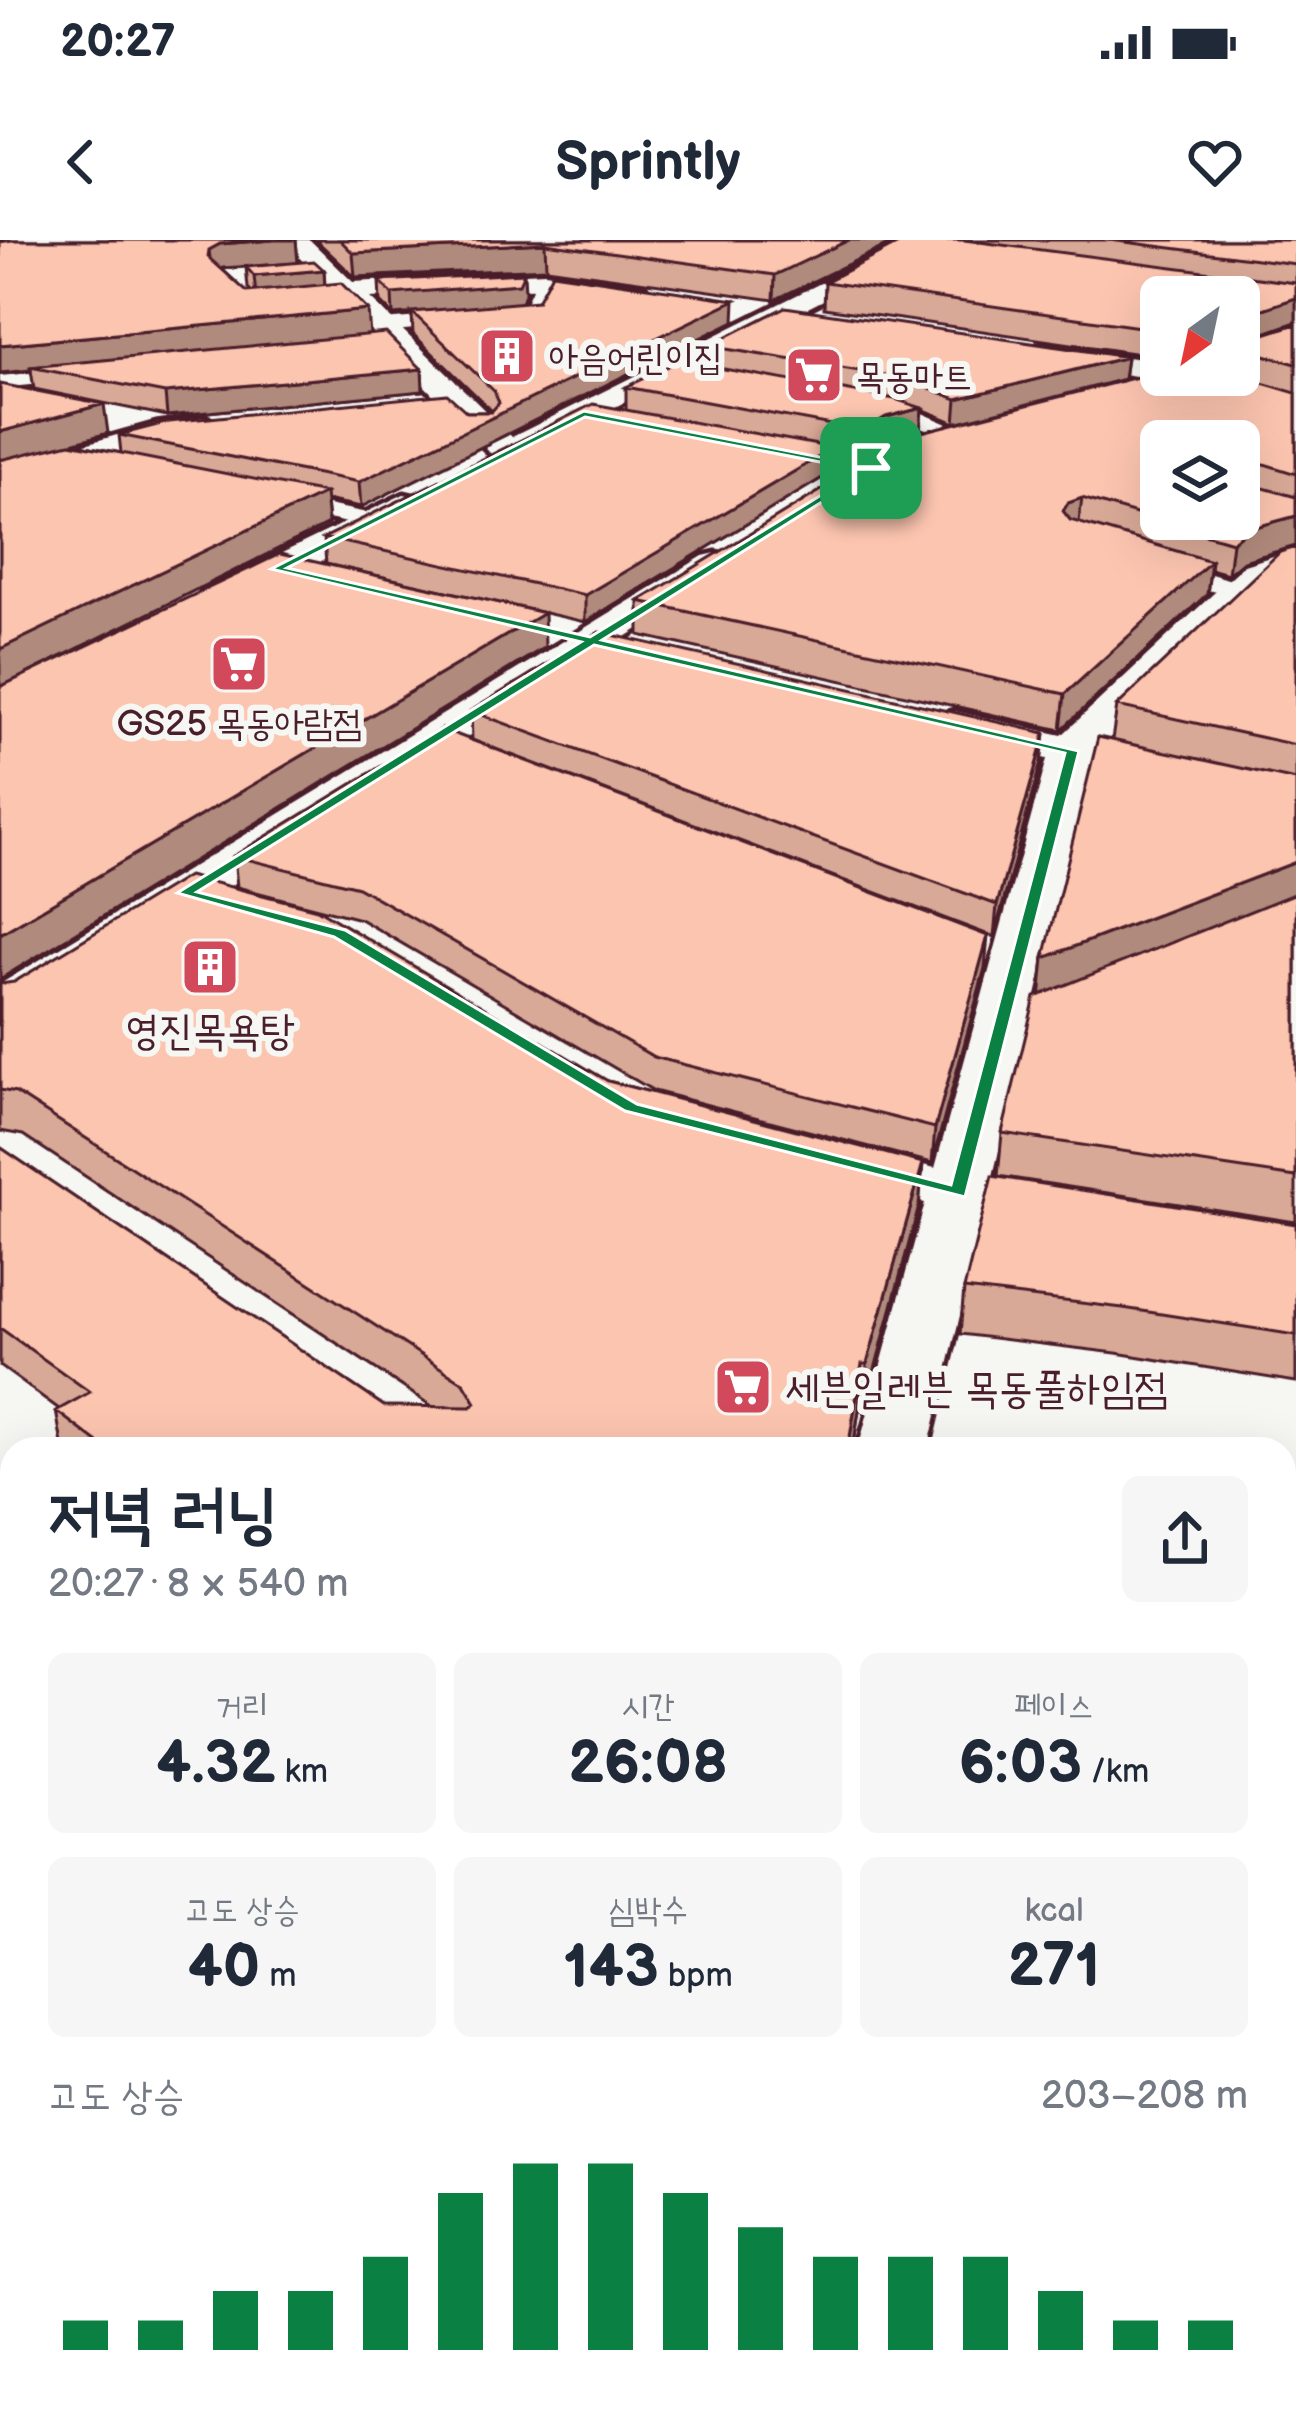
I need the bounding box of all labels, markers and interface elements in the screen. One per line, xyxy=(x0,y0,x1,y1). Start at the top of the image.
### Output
text: 20:27 xyxy=(60,15,176,70)
icon: back xyxy=(48,129,114,195)
icon: heart xyxy=(1182,129,1248,195)
text: Sprintly xyxy=(555,130,741,195)
north arrow xyxy=(1140,276,1260,396)
map controls xyxy=(1140,276,1260,540)
building icon: 아음어린이집 xyxy=(476,325,538,387)
place label: 아음어린이집 xyxy=(549,337,723,380)
supermarket icon: 목동마트 xyxy=(783,344,845,406)
place label: 목동마트 xyxy=(856,356,972,399)
pin xyxy=(820,417,922,519)
button: layers xyxy=(1140,420,1260,540)
icon: arrive xyxy=(838,435,904,501)
supermarket icon: GS25 목동아람점 xyxy=(208,633,270,695)
place label: GS25 목동아람점 xyxy=(116,703,362,746)
building icon: 영진목욕탕 xyxy=(179,936,241,998)
place label: 영진목욕탕 xyxy=(126,1006,295,1057)
supermarket icon: 세븐일레븐 목동풀하임점 xyxy=(712,1356,774,1418)
place label: 세븐일레븐 목동풀하임점 xyxy=(785,1364,1168,1415)
text: 저녁 러닝 xyxy=(48,1476,278,1555)
button: share xyxy=(1122,1476,1248,1602)
text: 20:27 · 8 × 540 m xyxy=(48,1561,349,1608)
text: 거리 xyxy=(215,1687,269,1727)
text: 시간 xyxy=(621,1687,675,1727)
text: 페이스 xyxy=(1014,1687,1094,1727)
text: 4.32 xyxy=(156,1728,276,1800)
text: 26:08 xyxy=(568,1728,728,1800)
text: 6:03 xyxy=(959,1728,1082,1800)
text: km xyxy=(276,1752,328,1792)
text: /km xyxy=(1082,1752,1149,1792)
text: 고도 상승 xyxy=(184,1891,300,1931)
text: 심박수 xyxy=(608,1891,688,1931)
text: kcal xyxy=(1024,1891,1084,1931)
text: 271 xyxy=(1008,1931,1100,2003)
text: 40 xyxy=(188,1932,260,2004)
text: 143 xyxy=(563,1932,659,2004)
text: m xyxy=(260,1956,296,1996)
text: bpm xyxy=(659,1956,733,1996)
text: 203–208 m xyxy=(1041,2073,1248,2120)
text: 고도 상승 xyxy=(48,2074,184,2121)

